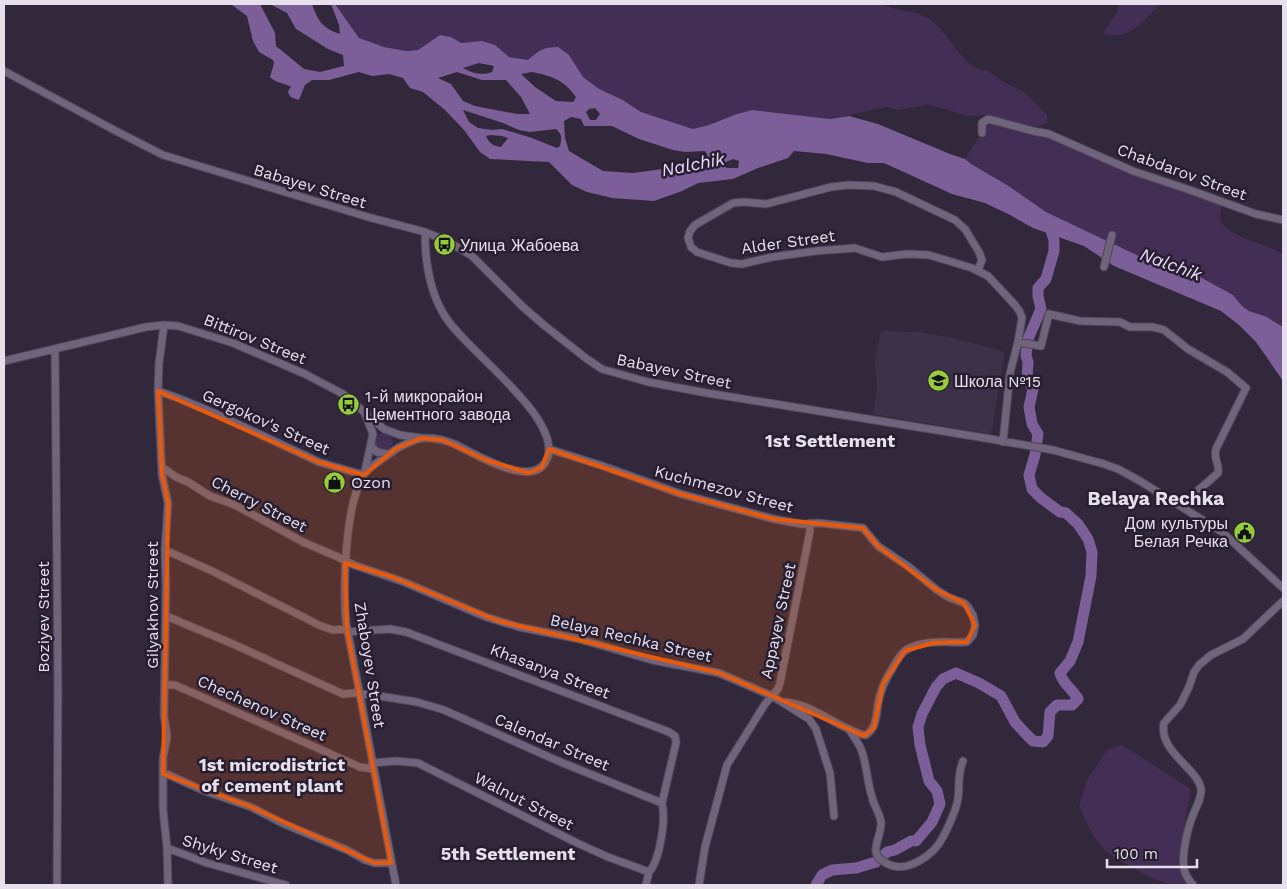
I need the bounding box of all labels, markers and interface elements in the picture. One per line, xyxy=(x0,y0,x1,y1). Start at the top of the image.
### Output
street label: Chabdarov Street xyxy=(1115,140,1250,204)
water label: Nalchik xyxy=(660,147,728,180)
street label: Babayev Street xyxy=(251,160,369,212)
street label: Alder Street xyxy=(740,226,836,258)
bus stop icon: Улица Жабоева xyxy=(432,233,456,257)
place label: Улица Жабоева xyxy=(460,236,579,255)
water label: Nalchik xyxy=(1137,243,1206,285)
street label: Bittirov Street xyxy=(201,310,309,368)
street label: Babayev Street xyxy=(615,350,733,393)
school or university icon: Школа №15 xyxy=(926,369,950,393)
place label: Школа №15 xyxy=(954,372,1041,391)
street label: Gergokov's Street xyxy=(199,385,333,459)
place label: 1-й микрорайон Цементного завода xyxy=(365,387,511,424)
bus stop icon: 1-й микрорайон Цементного завода xyxy=(337,393,361,417)
district label: 1st Settlement xyxy=(765,430,895,451)
street label: Kuchmezov Street xyxy=(653,461,796,517)
shop icon: Ozon xyxy=(323,470,347,494)
street label: Cherry Street xyxy=(208,472,310,536)
place label: Ozon xyxy=(351,473,391,492)
district label: Belaya Rechka xyxy=(1088,487,1224,510)
place label: Дом культуры Белая Речка xyxy=(1125,514,1228,551)
public building icon: Дом культуры Белая Речка xyxy=(1232,520,1256,544)
street label: Gilyakhov Street xyxy=(143,541,162,669)
street label: Boziyev Street xyxy=(34,561,53,673)
street label: Appayev Street xyxy=(756,561,800,681)
street label: Zhaboyev Street xyxy=(351,601,389,730)
street label: Belaya Rechka Street xyxy=(548,610,714,666)
street label: Khasanya Street xyxy=(487,639,613,703)
street label: Chechenov Street xyxy=(195,671,330,745)
street label: Calendar Street xyxy=(492,709,613,775)
district label: 1st microdistrict of сement plant xyxy=(199,754,345,796)
street label: Walnut Street xyxy=(471,768,577,834)
street label: Shyky Street xyxy=(180,830,280,878)
scale bar xyxy=(1107,836,1197,868)
district label: 5th Settlement xyxy=(441,843,575,864)
text: 100 m xyxy=(1114,845,1158,863)

